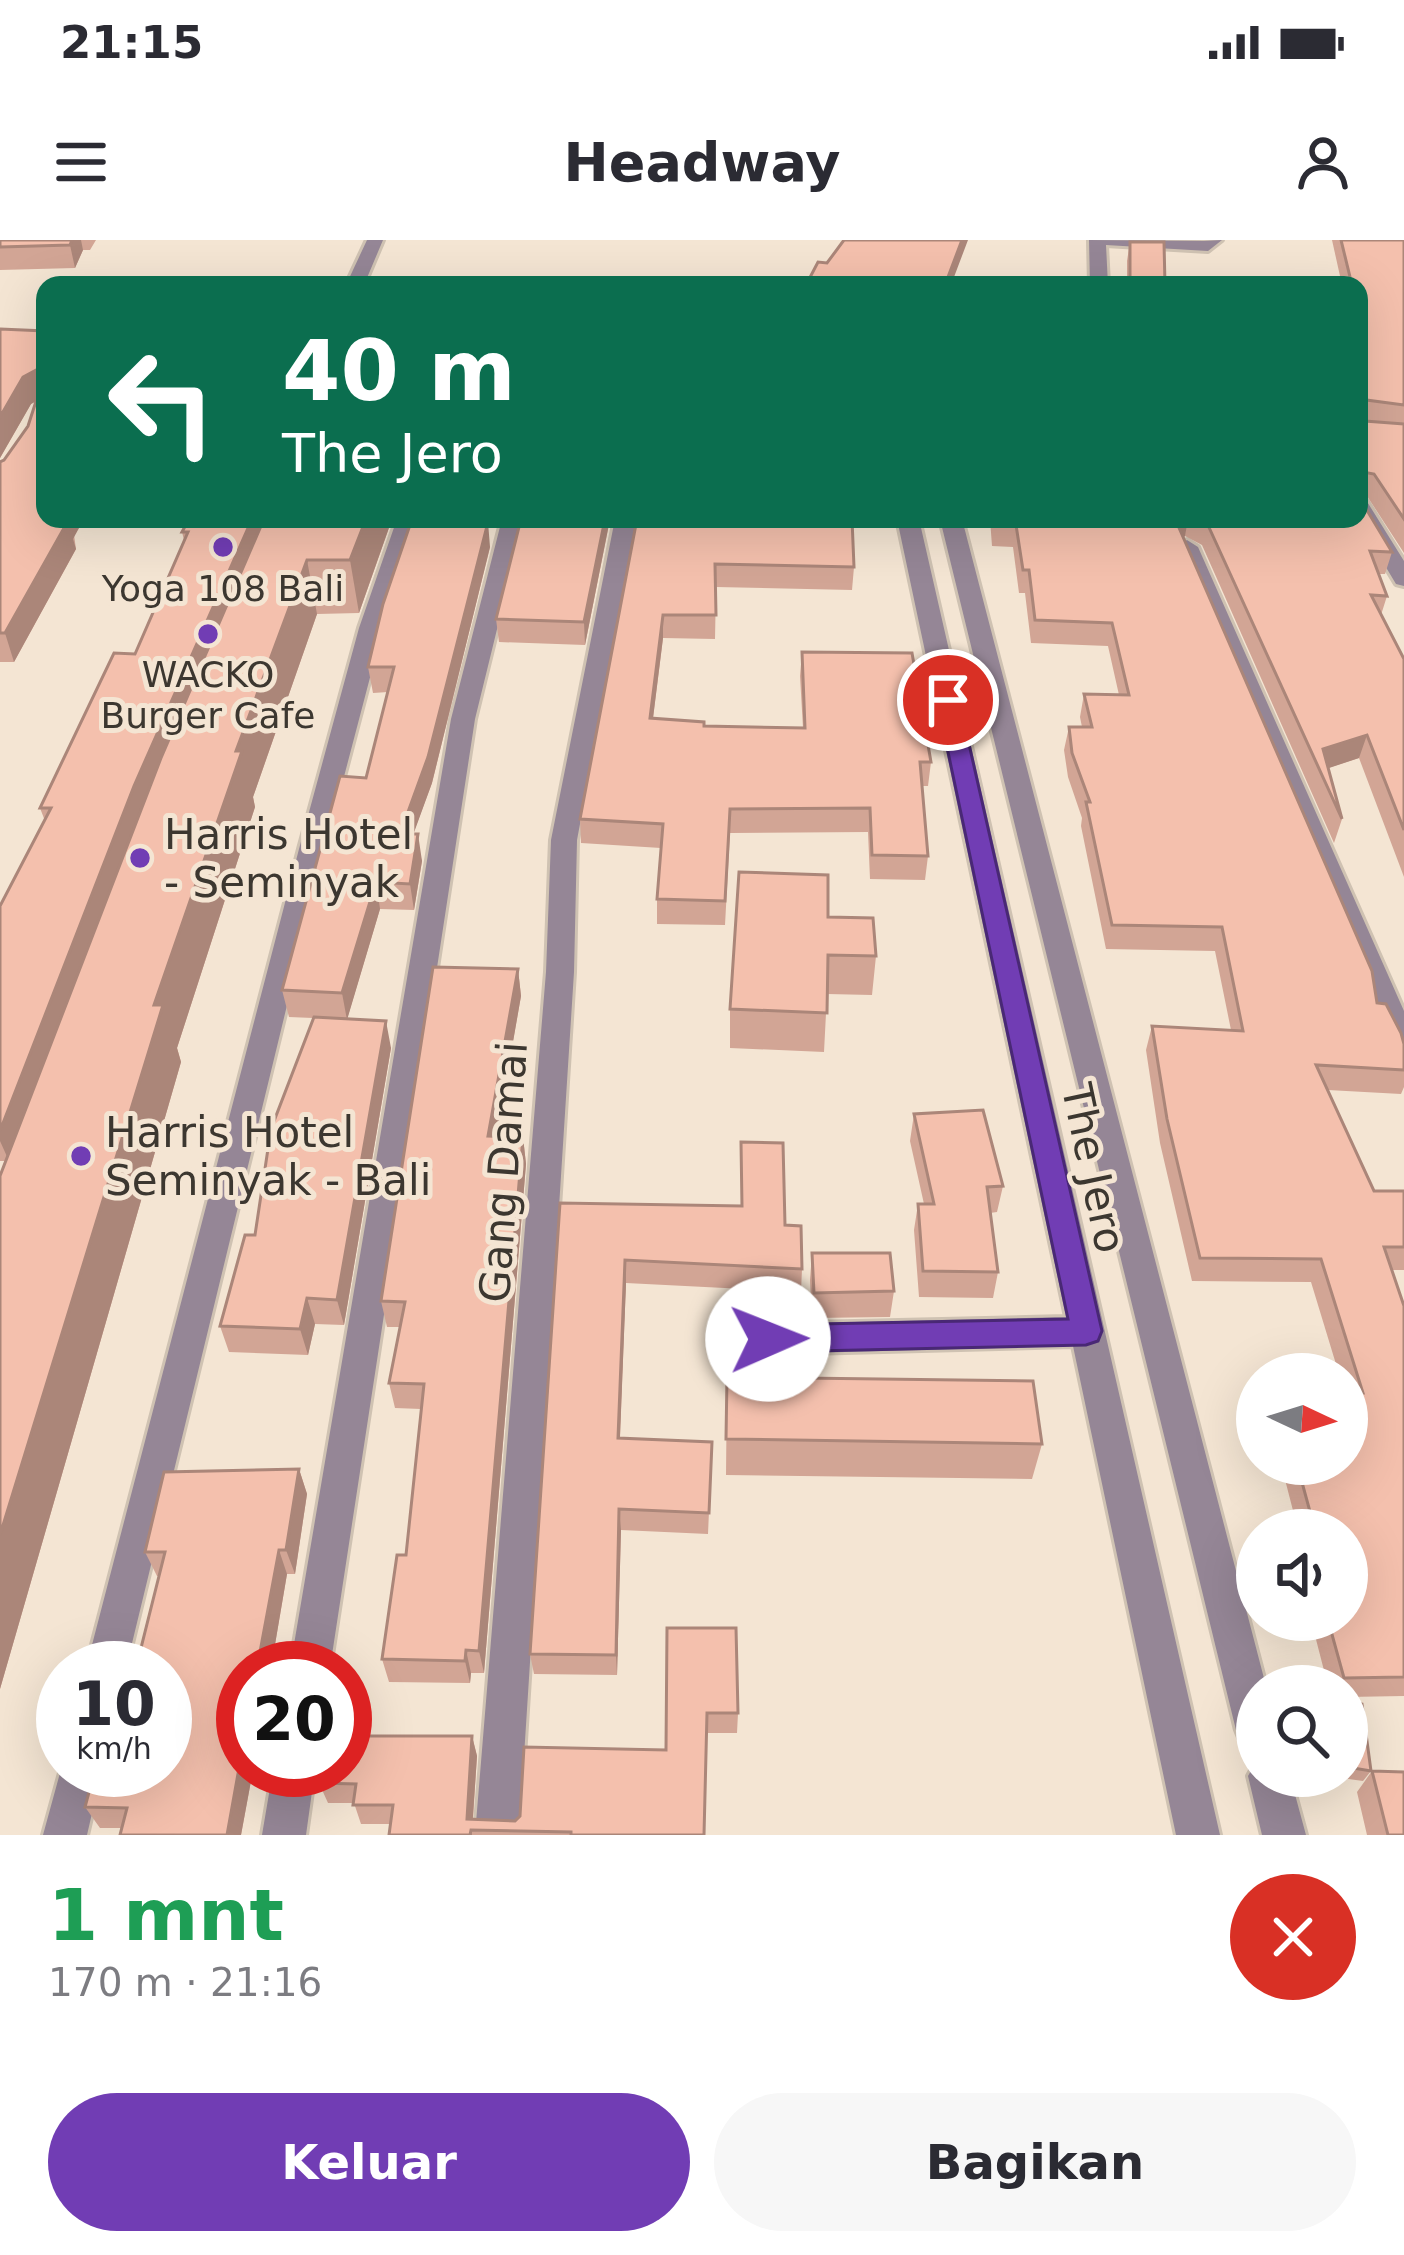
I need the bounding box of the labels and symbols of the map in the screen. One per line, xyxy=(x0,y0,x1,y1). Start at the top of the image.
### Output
marker: Yoga 108 Bali xyxy=(210,534,236,560)
place label: Yoga 108 Bali xyxy=(101,568,344,609)
marker: WACKO Burger Cafe xyxy=(195,621,221,647)
pin xyxy=(897,649,999,751)
place label: WACKO Burger Cafe xyxy=(101,654,315,736)
place label: Harris Hotel - Seminyak xyxy=(164,810,413,907)
marker: Harris Hotel - Seminyak xyxy=(127,845,153,871)
street label: Gang Damai xyxy=(470,1040,537,1304)
street label: The Jero xyxy=(1051,1078,1135,1257)
place label: Harris Hotel Seminyak - Bali xyxy=(105,1108,431,1205)
marker: Harris Hotel Seminyak - Bali xyxy=(68,1143,94,1169)
position arrow xyxy=(705,1276,831,1402)
north arrow xyxy=(1236,1353,1368,1485)
speed limit sign: 20 xyxy=(216,1641,372,1797)

